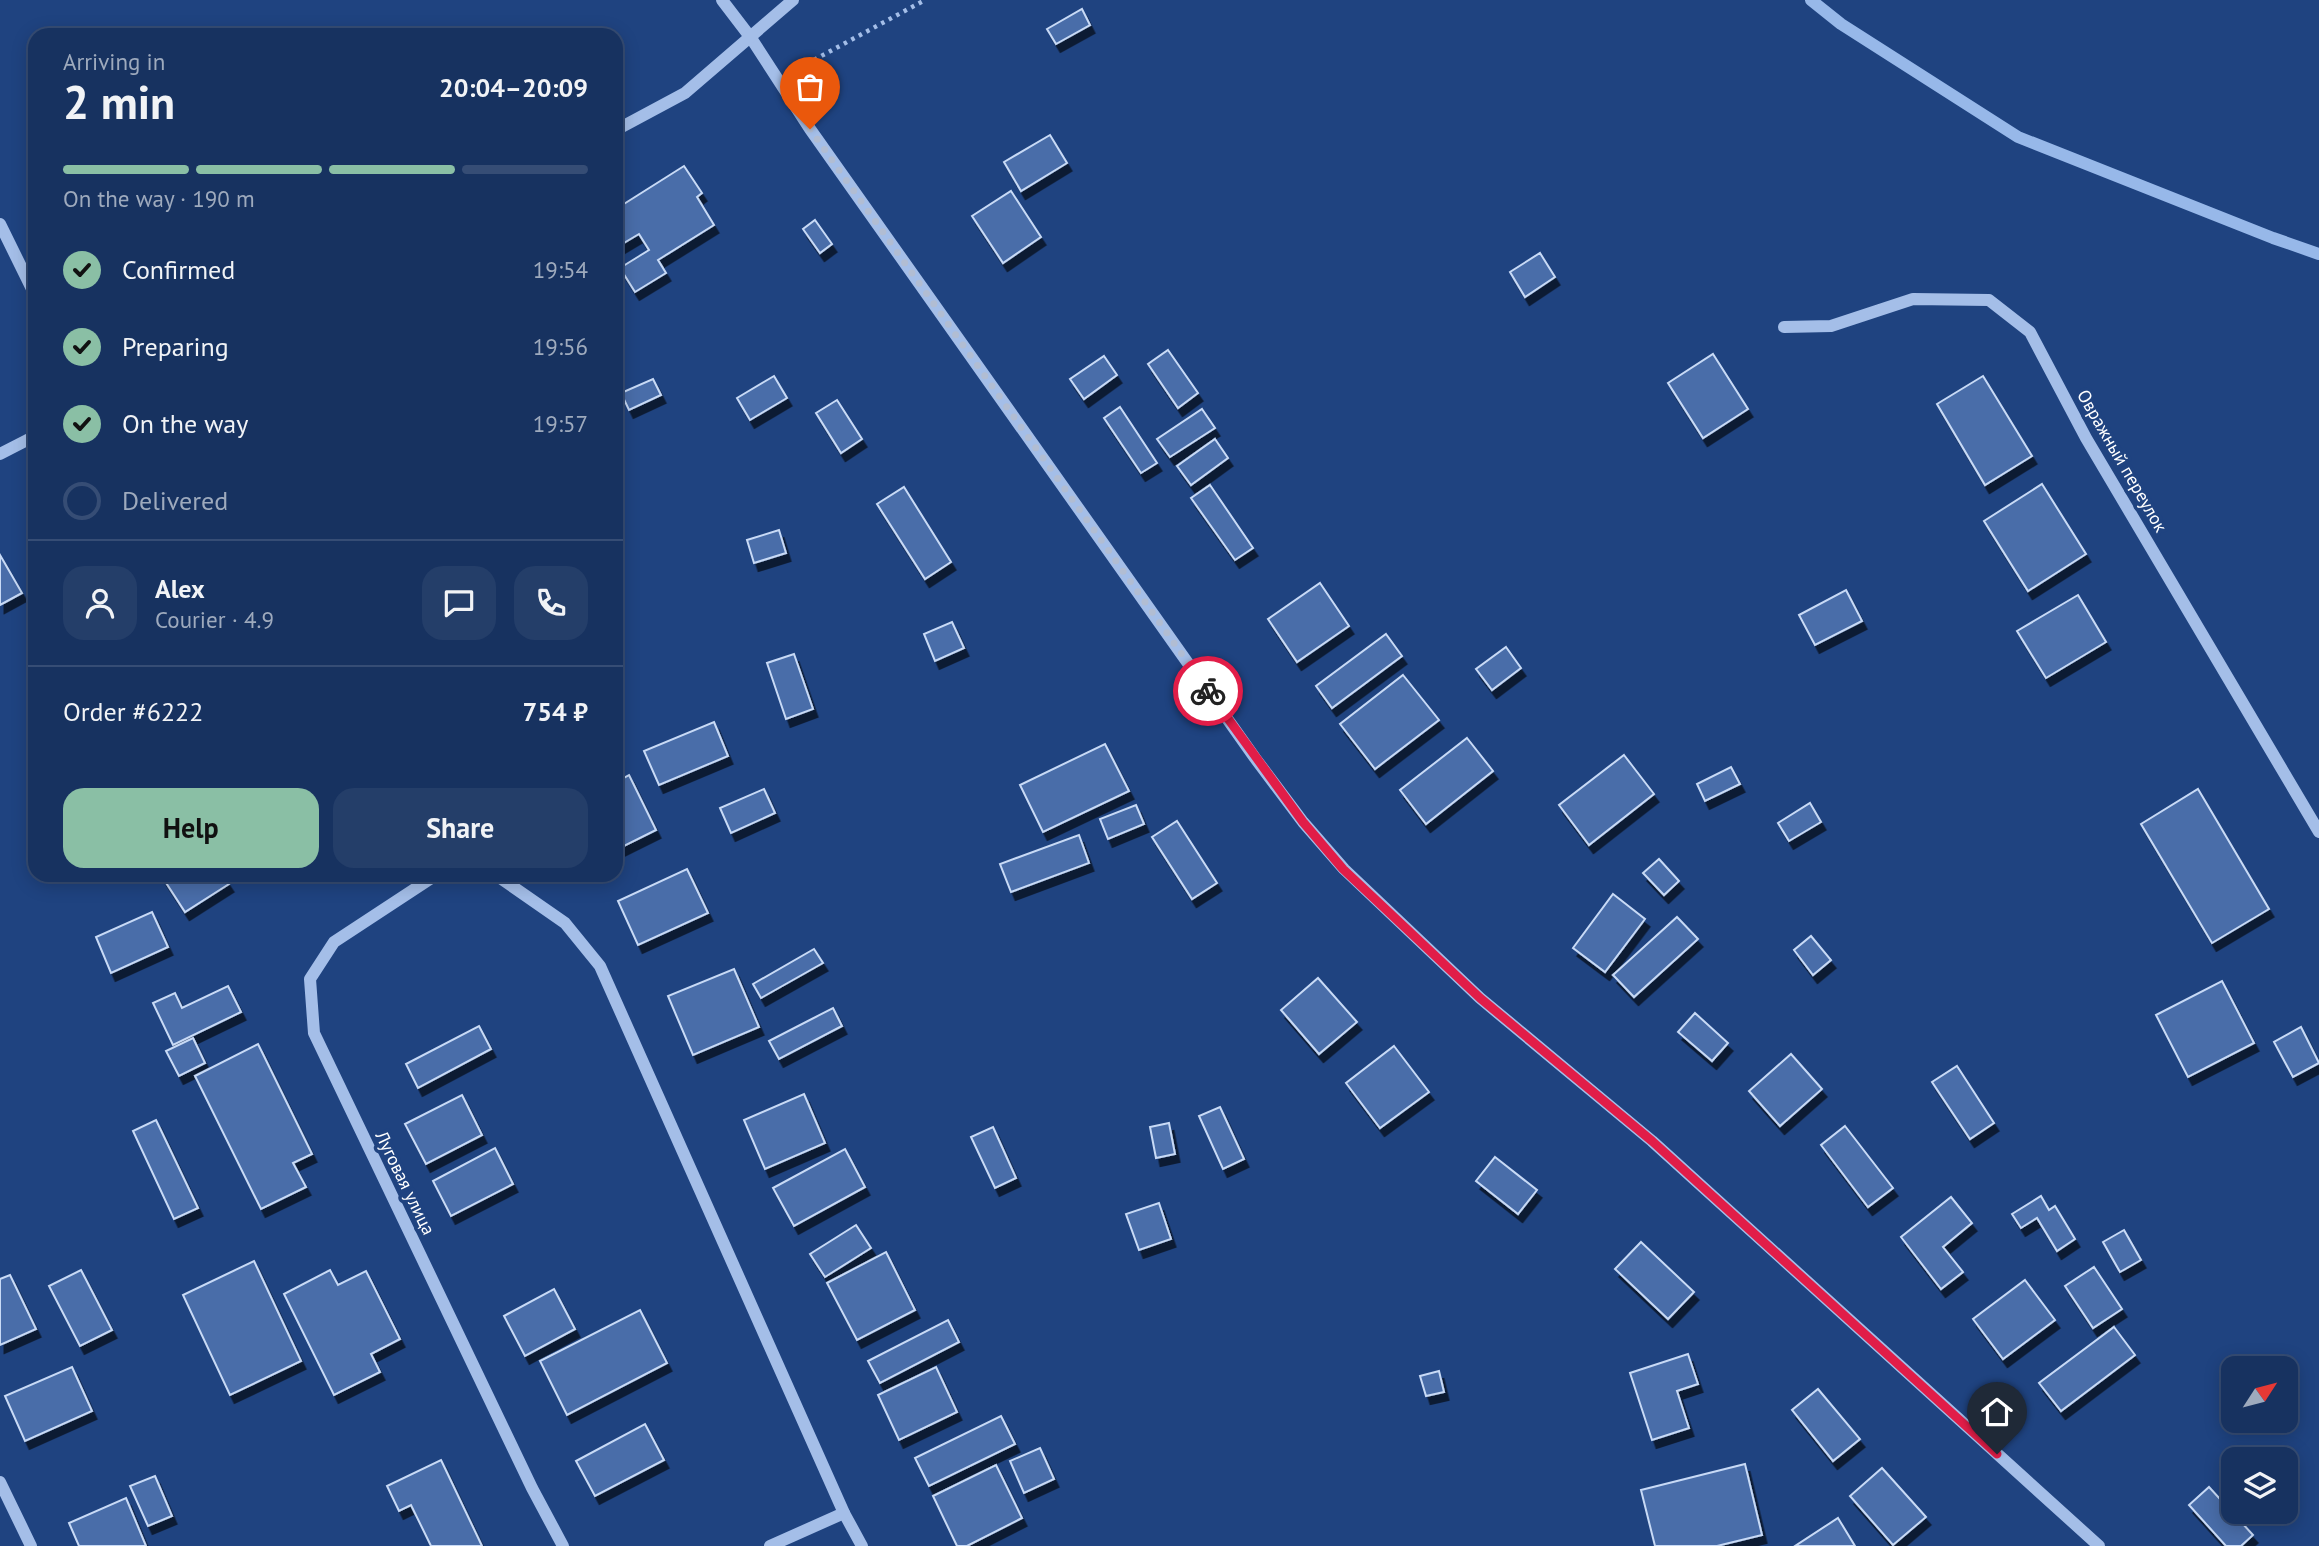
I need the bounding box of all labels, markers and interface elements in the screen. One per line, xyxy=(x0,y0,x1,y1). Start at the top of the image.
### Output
text: Arriving in xyxy=(63,47,165,76)
pin xyxy=(780,57,840,129)
icon: bag xyxy=(791,68,829,106)
text: 20:04–20:09 xyxy=(439,71,588,104)
text: 2 min xyxy=(63,72,175,132)
text: On the way · 190 m xyxy=(63,184,255,213)
icon: check xyxy=(63,251,101,289)
text: Confirmed xyxy=(122,253,235,286)
text: 19:54 xyxy=(533,255,588,284)
icon: check xyxy=(63,328,101,366)
text: Preparing xyxy=(122,330,229,363)
text: 19:56 xyxy=(533,332,588,361)
street label: Овражный переулок xyxy=(2072,385,2173,536)
icon: check xyxy=(63,405,101,443)
text: On the way xyxy=(122,407,248,440)
text: 19:57 xyxy=(533,409,588,438)
text: Delivered xyxy=(122,484,228,517)
button: person xyxy=(63,566,137,640)
button: chat xyxy=(422,566,496,640)
button: phone xyxy=(514,566,588,640)
text: Alex xyxy=(155,572,205,605)
text: Courier · 4.9 xyxy=(155,605,274,634)
courier xyxy=(1173,656,1243,726)
icon: bike xyxy=(1189,672,1227,710)
text: Order #6222 xyxy=(63,695,203,728)
text: 754 ₽ xyxy=(522,695,588,728)
button: Help xyxy=(63,788,319,868)
button: Share xyxy=(333,788,588,868)
street label: Луговая улица xyxy=(370,1126,440,1238)
north arrow xyxy=(2221,1356,2298,1433)
map controls xyxy=(2221,1356,2298,1524)
pin xyxy=(1967,1382,2027,1454)
icon: home xyxy=(1978,1393,2016,1431)
button: layers xyxy=(2221,1447,2298,1524)

